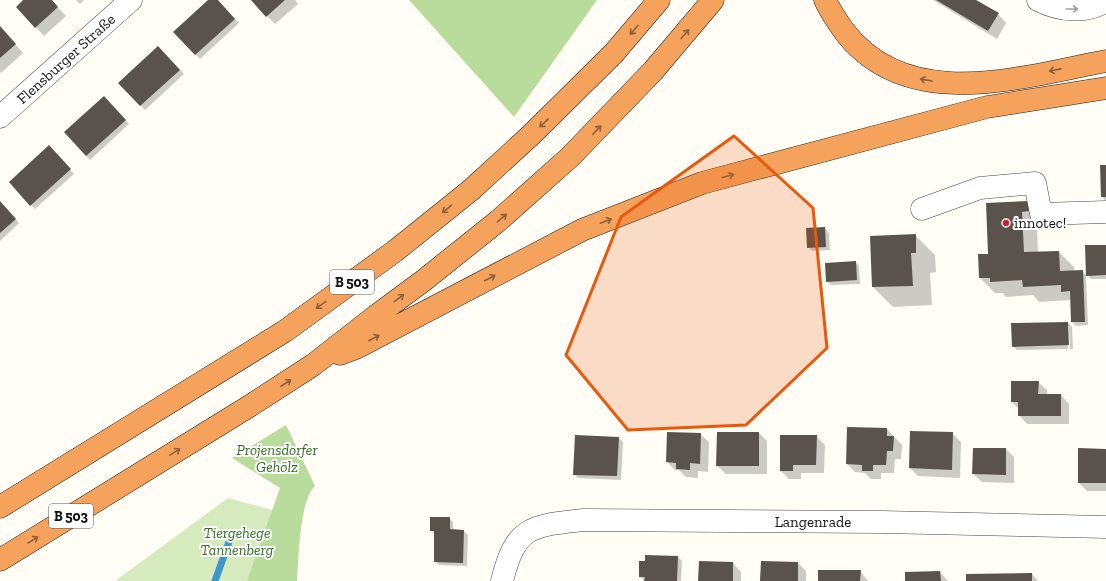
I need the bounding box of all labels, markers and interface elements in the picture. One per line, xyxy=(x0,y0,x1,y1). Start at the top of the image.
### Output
one-way arrow xyxy=(1065,5,1078,13)
street label: Flensburger Straße xyxy=(13,10,119,108)
one-way arrow xyxy=(630,24,639,35)
one-way arrow xyxy=(680,29,689,39)
one-way arrow xyxy=(1048,67,1061,75)
one-way arrow xyxy=(920,76,933,84)
one-way arrow xyxy=(539,118,549,128)
one-way arrow xyxy=(592,125,602,135)
one-way arrow xyxy=(721,172,734,179)
one-way arrow xyxy=(441,205,452,214)
one-way arrow xyxy=(496,214,507,223)
place label: innotec! xyxy=(1014,214,1066,232)
one-way arrow xyxy=(600,216,612,224)
marker: innotec! xyxy=(1001,218,1011,228)
road number: B 503 xyxy=(330,270,374,294)
one-way arrow xyxy=(483,274,495,281)
one-way arrow xyxy=(393,294,404,302)
one-way arrow xyxy=(315,300,326,309)
one-way arrow xyxy=(368,334,380,341)
one-way arrow xyxy=(280,379,291,387)
park label: Projensdorfer Gehölz xyxy=(236,441,318,476)
one-way arrow xyxy=(170,448,181,456)
road number: B 503 xyxy=(49,504,93,528)
street label: Langenrade xyxy=(775,513,851,531)
park label: Tiergehege Tannenberg xyxy=(201,524,274,559)
one-way arrow xyxy=(27,535,39,543)

